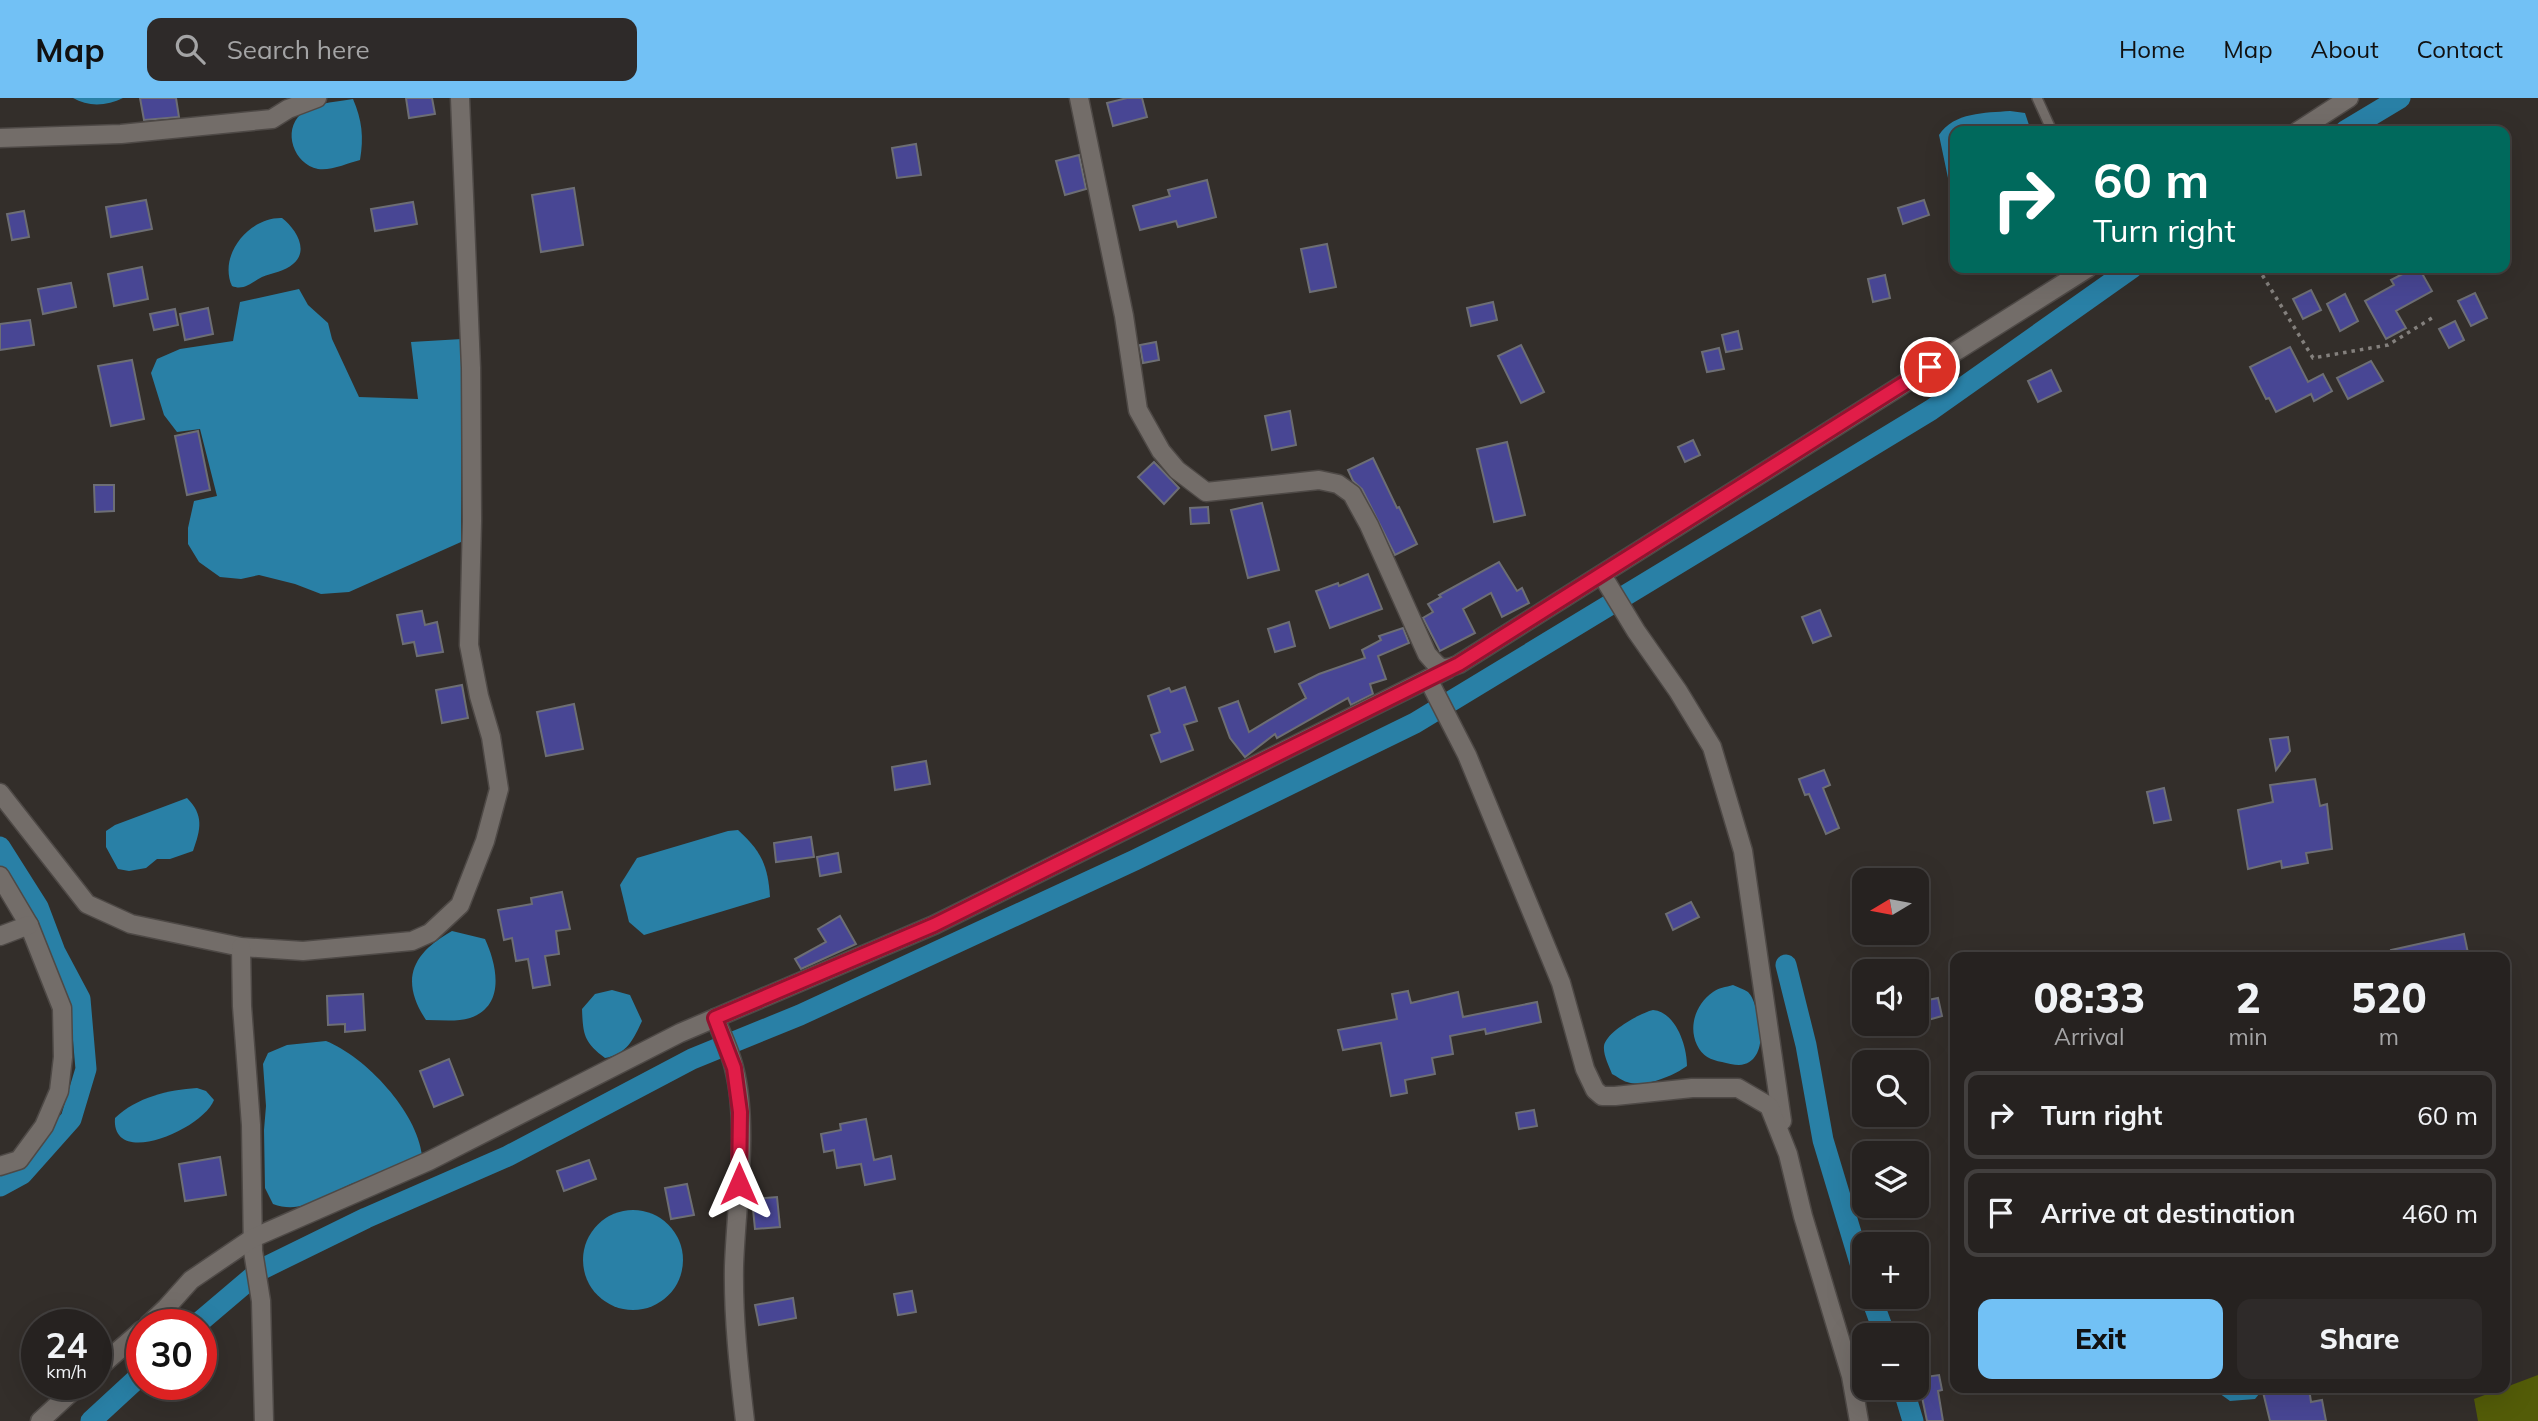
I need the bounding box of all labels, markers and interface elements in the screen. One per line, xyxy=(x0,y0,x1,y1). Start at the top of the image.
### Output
search box xyxy=(147,18,637,81)
text: Map xyxy=(35,29,105,70)
icon: search xyxy=(171,30,209,68)
text: Search here xyxy=(227,33,370,66)
text: Home xyxy=(2119,34,2185,64)
text: Map xyxy=(2223,34,2273,64)
text: About xyxy=(2311,34,2379,64)
text: Contact xyxy=(2417,34,2503,64)
text: 60 m xyxy=(2093,149,2209,210)
icon: right xyxy=(1978,154,2069,245)
text: Turn right xyxy=(2093,210,2236,250)
pin xyxy=(1900,337,1960,397)
icon: arrive xyxy=(1911,348,1949,386)
north arrow xyxy=(1852,868,1928,945)
map controls xyxy=(1852,868,1929,1400)
button: sound xyxy=(1852,959,1929,1036)
text: 08:33 xyxy=(2033,971,2145,1024)
text: 2 xyxy=(2235,971,2261,1024)
text: 520 xyxy=(2351,971,2427,1024)
text: Arrival xyxy=(2054,1022,2124,1051)
text: min xyxy=(2228,1022,2268,1051)
text: m xyxy=(2379,1022,2399,1051)
button: search xyxy=(1852,1050,1929,1127)
icon: right xyxy=(1982,1096,2020,1134)
text: Turn right xyxy=(2041,1099,2162,1132)
text: 60 m xyxy=(2417,1099,2478,1132)
button: layers xyxy=(1852,1141,1929,1218)
position arrow xyxy=(702,1147,776,1221)
icon: arrive xyxy=(1982,1194,2020,1232)
text: Arrive at destination xyxy=(2041,1197,2296,1230)
text: 460 m xyxy=(2402,1197,2478,1230)
button: + xyxy=(1852,1232,1929,1309)
button: Exit xyxy=(1978,1299,2223,1379)
button: Share xyxy=(2237,1299,2482,1379)
speed limit sign: 30 xyxy=(126,1309,217,1400)
text: 24 xyxy=(45,1323,88,1367)
button: − xyxy=(1852,1323,1929,1400)
text: km/h xyxy=(46,1360,87,1383)

